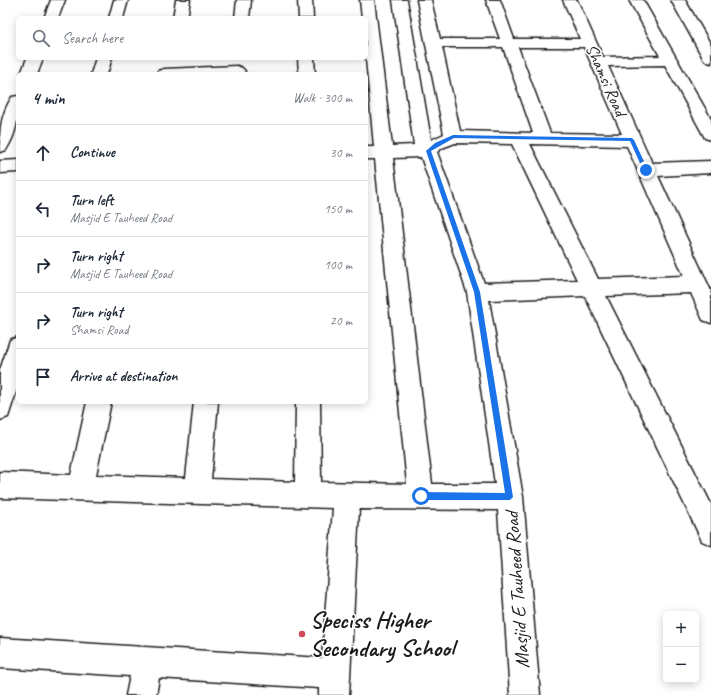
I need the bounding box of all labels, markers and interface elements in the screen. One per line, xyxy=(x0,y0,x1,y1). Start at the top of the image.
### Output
search box xyxy=(16,16,368,60)
icon: search xyxy=(30,27,52,49)
text: Search here xyxy=(62,29,123,48)
street label: Shamsi Road xyxy=(581,41,632,121)
text: 4 min xyxy=(32,88,65,109)
text: Walk · 300 m xyxy=(293,90,352,106)
icon: ahead xyxy=(32,142,54,164)
text: Continue xyxy=(70,143,115,162)
text: 30 m xyxy=(330,145,352,161)
route end xyxy=(637,161,655,179)
text: Turn left xyxy=(70,191,113,210)
icon: left xyxy=(32,198,54,220)
text: 150 m xyxy=(324,201,352,217)
text: Masjid E Tauheed Road xyxy=(70,210,172,226)
text: Turn right xyxy=(70,247,123,266)
icon: right xyxy=(32,254,54,276)
text: 100 m xyxy=(324,257,352,273)
text: Masjid E Tauheed Road xyxy=(70,266,172,282)
text: Turn right xyxy=(70,303,123,322)
icon: right xyxy=(32,310,54,332)
text: 20 m xyxy=(330,313,352,329)
text: Shamsi Road xyxy=(70,322,129,338)
icon: arrive xyxy=(32,366,54,388)
text: Arrive at destination xyxy=(70,367,177,386)
route start xyxy=(412,487,430,505)
street label: Masjid E Tauheed Road xyxy=(499,508,535,669)
place label: Speciss Higher Secondary School xyxy=(310,605,459,663)
map controls xyxy=(663,611,699,683)
button: + xyxy=(663,611,699,647)
marker: Speciss Higher Secondary School xyxy=(297,629,307,639)
button: − xyxy=(663,647,699,683)

